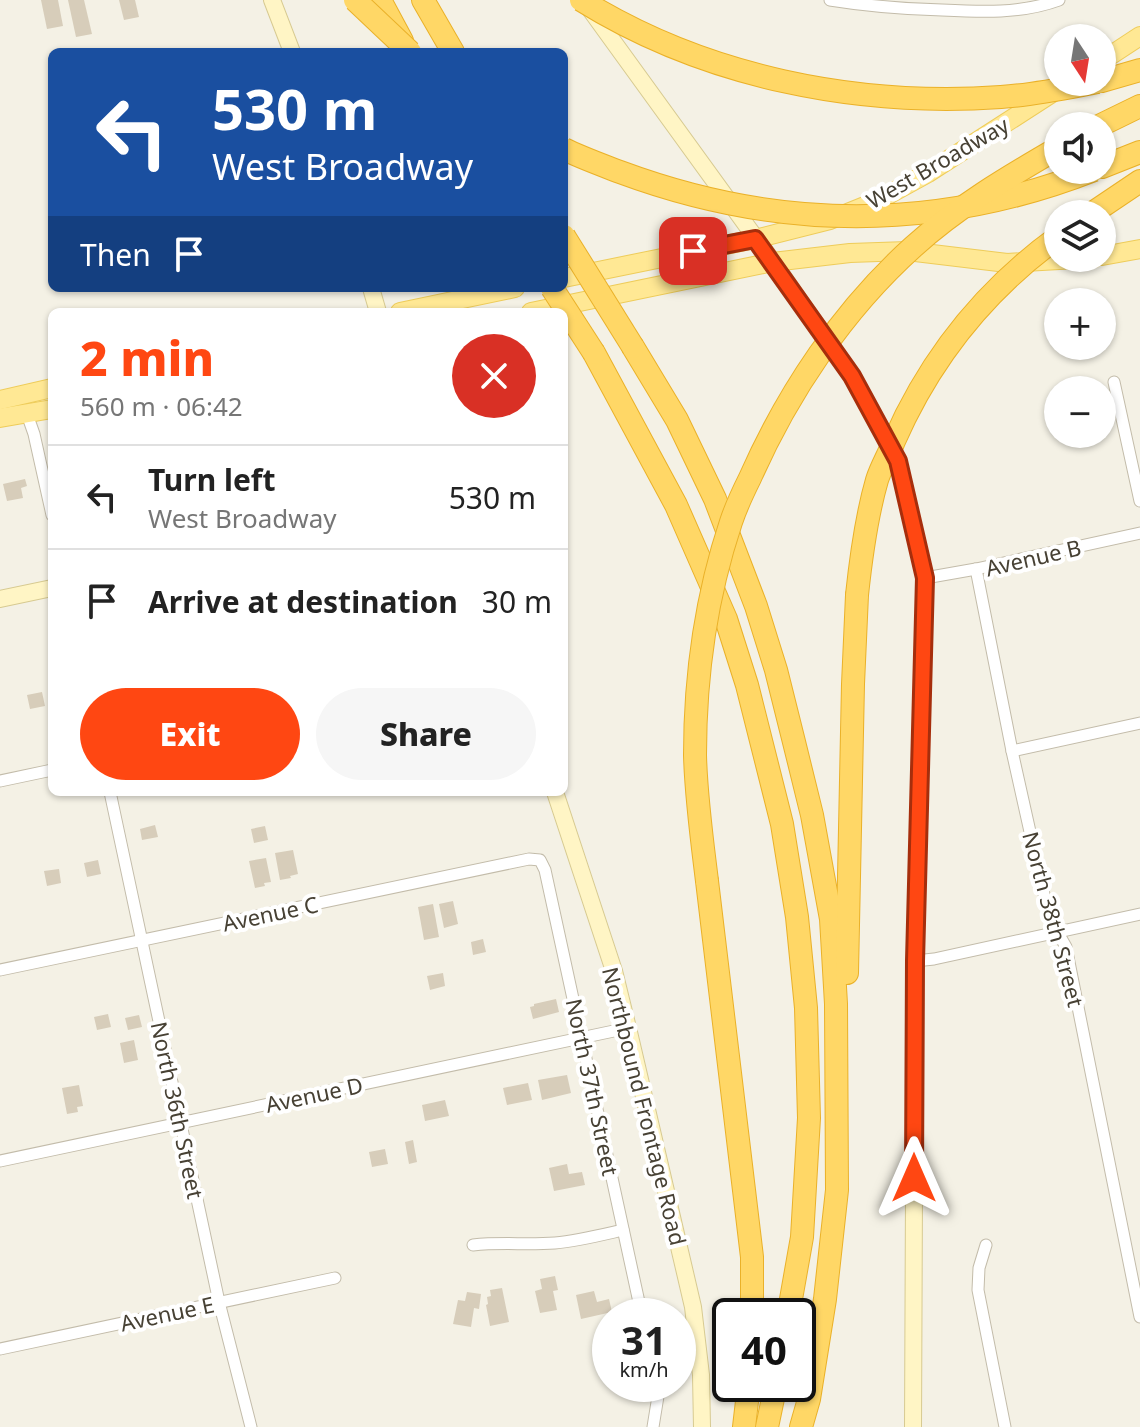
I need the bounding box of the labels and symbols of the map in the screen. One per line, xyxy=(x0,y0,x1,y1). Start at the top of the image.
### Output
north arrow xyxy=(1044,24,1116,96)
street label: West Broadway xyxy=(860,109,1014,215)
pin xyxy=(659,217,727,285)
street label: Avenue B xyxy=(982,531,1084,583)
street label: North 38th Street xyxy=(1016,828,1092,1010)
street label: Avenue C xyxy=(220,888,321,938)
street label: Northbound Frontage Road xyxy=(596,964,694,1248)
street label: North 37th Street xyxy=(560,996,626,1178)
street label: North 36th Street xyxy=(145,1019,211,1201)
street label: Avenue D xyxy=(262,1069,366,1119)
position arrow xyxy=(872,1136,956,1220)
street label: Avenue E xyxy=(117,1288,217,1338)
speed limit sign: 40 xyxy=(712,1298,816,1402)

